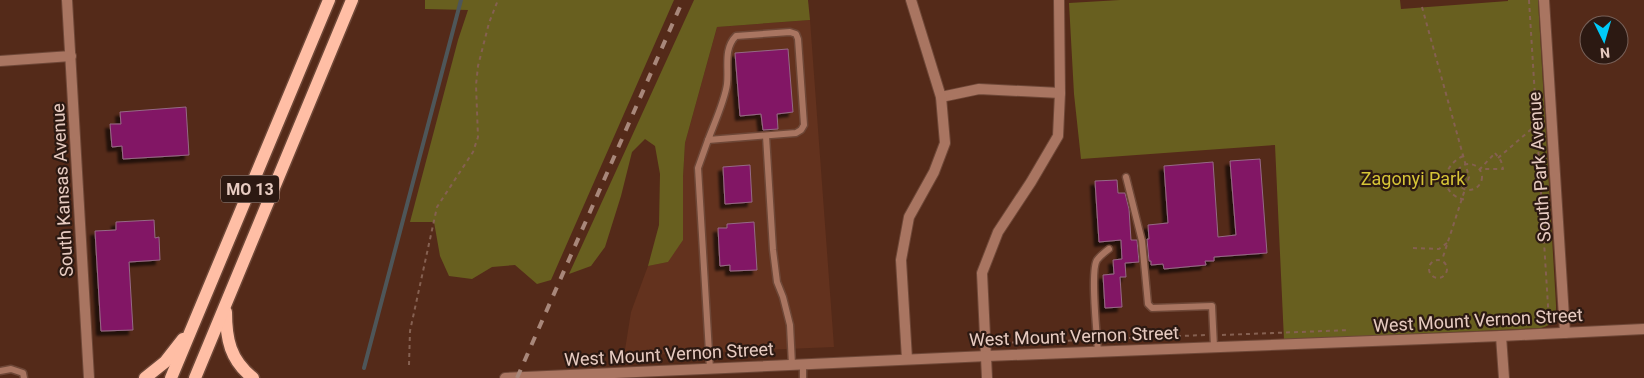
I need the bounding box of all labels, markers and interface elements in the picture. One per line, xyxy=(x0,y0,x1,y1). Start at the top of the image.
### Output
north arrow xyxy=(1579,15,1629,65)
text: N xyxy=(1600,45,1611,61)
street label: South Park Avenue xyxy=(1523,91,1555,243)
street label: South Kansas Avenue xyxy=(47,103,77,277)
park label: Zagonyi Park xyxy=(1361,168,1466,189)
road number: MO 13 xyxy=(221,175,279,202)
street label: West Mount Vernon Street xyxy=(1373,304,1583,336)
street label: West Mount Vernon Street xyxy=(969,322,1179,350)
street label: West Mount Vernon Street xyxy=(564,338,774,370)

